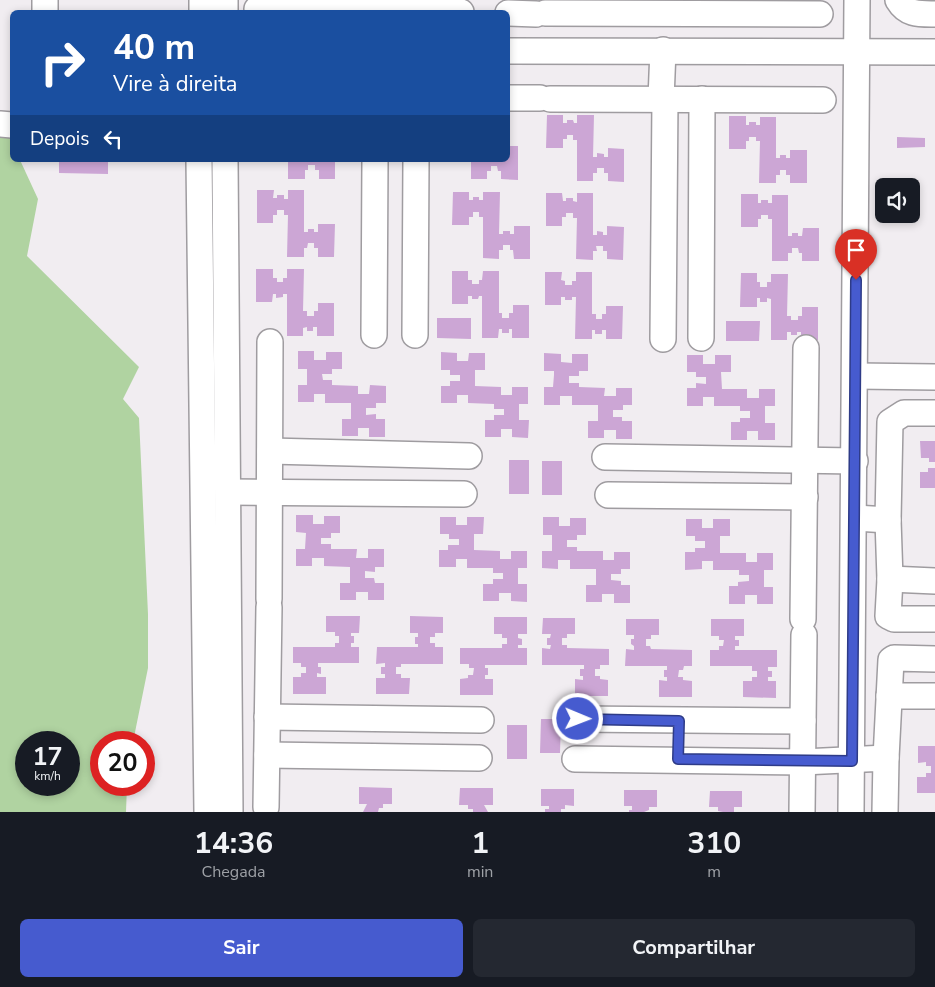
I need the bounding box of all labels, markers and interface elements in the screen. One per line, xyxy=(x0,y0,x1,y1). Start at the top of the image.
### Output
text: 40 m xyxy=(113,24,195,71)
icon: right xyxy=(30,30,95,95)
text: Vire à direita xyxy=(113,69,238,99)
icon: left xyxy=(99,125,127,153)
text: Depois xyxy=(30,126,89,152)
map controls xyxy=(875,178,920,223)
button: sound xyxy=(875,178,920,223)
pin xyxy=(835,229,877,280)
icon: arrive xyxy=(842,236,870,264)
position arrow xyxy=(551,692,603,744)
speed limit sign: 20 xyxy=(90,731,155,796)
text: 17 xyxy=(32,740,63,774)
text: km/h xyxy=(34,768,61,784)
text: 14:36 xyxy=(194,823,273,864)
text: 1 xyxy=(471,823,489,864)
text: 310 xyxy=(687,823,741,864)
text: Chegada xyxy=(201,861,266,883)
text: min xyxy=(467,861,493,883)
text: m xyxy=(707,861,721,883)
button: Sair xyxy=(20,919,463,977)
button: Compartilhar xyxy=(473,919,915,977)

